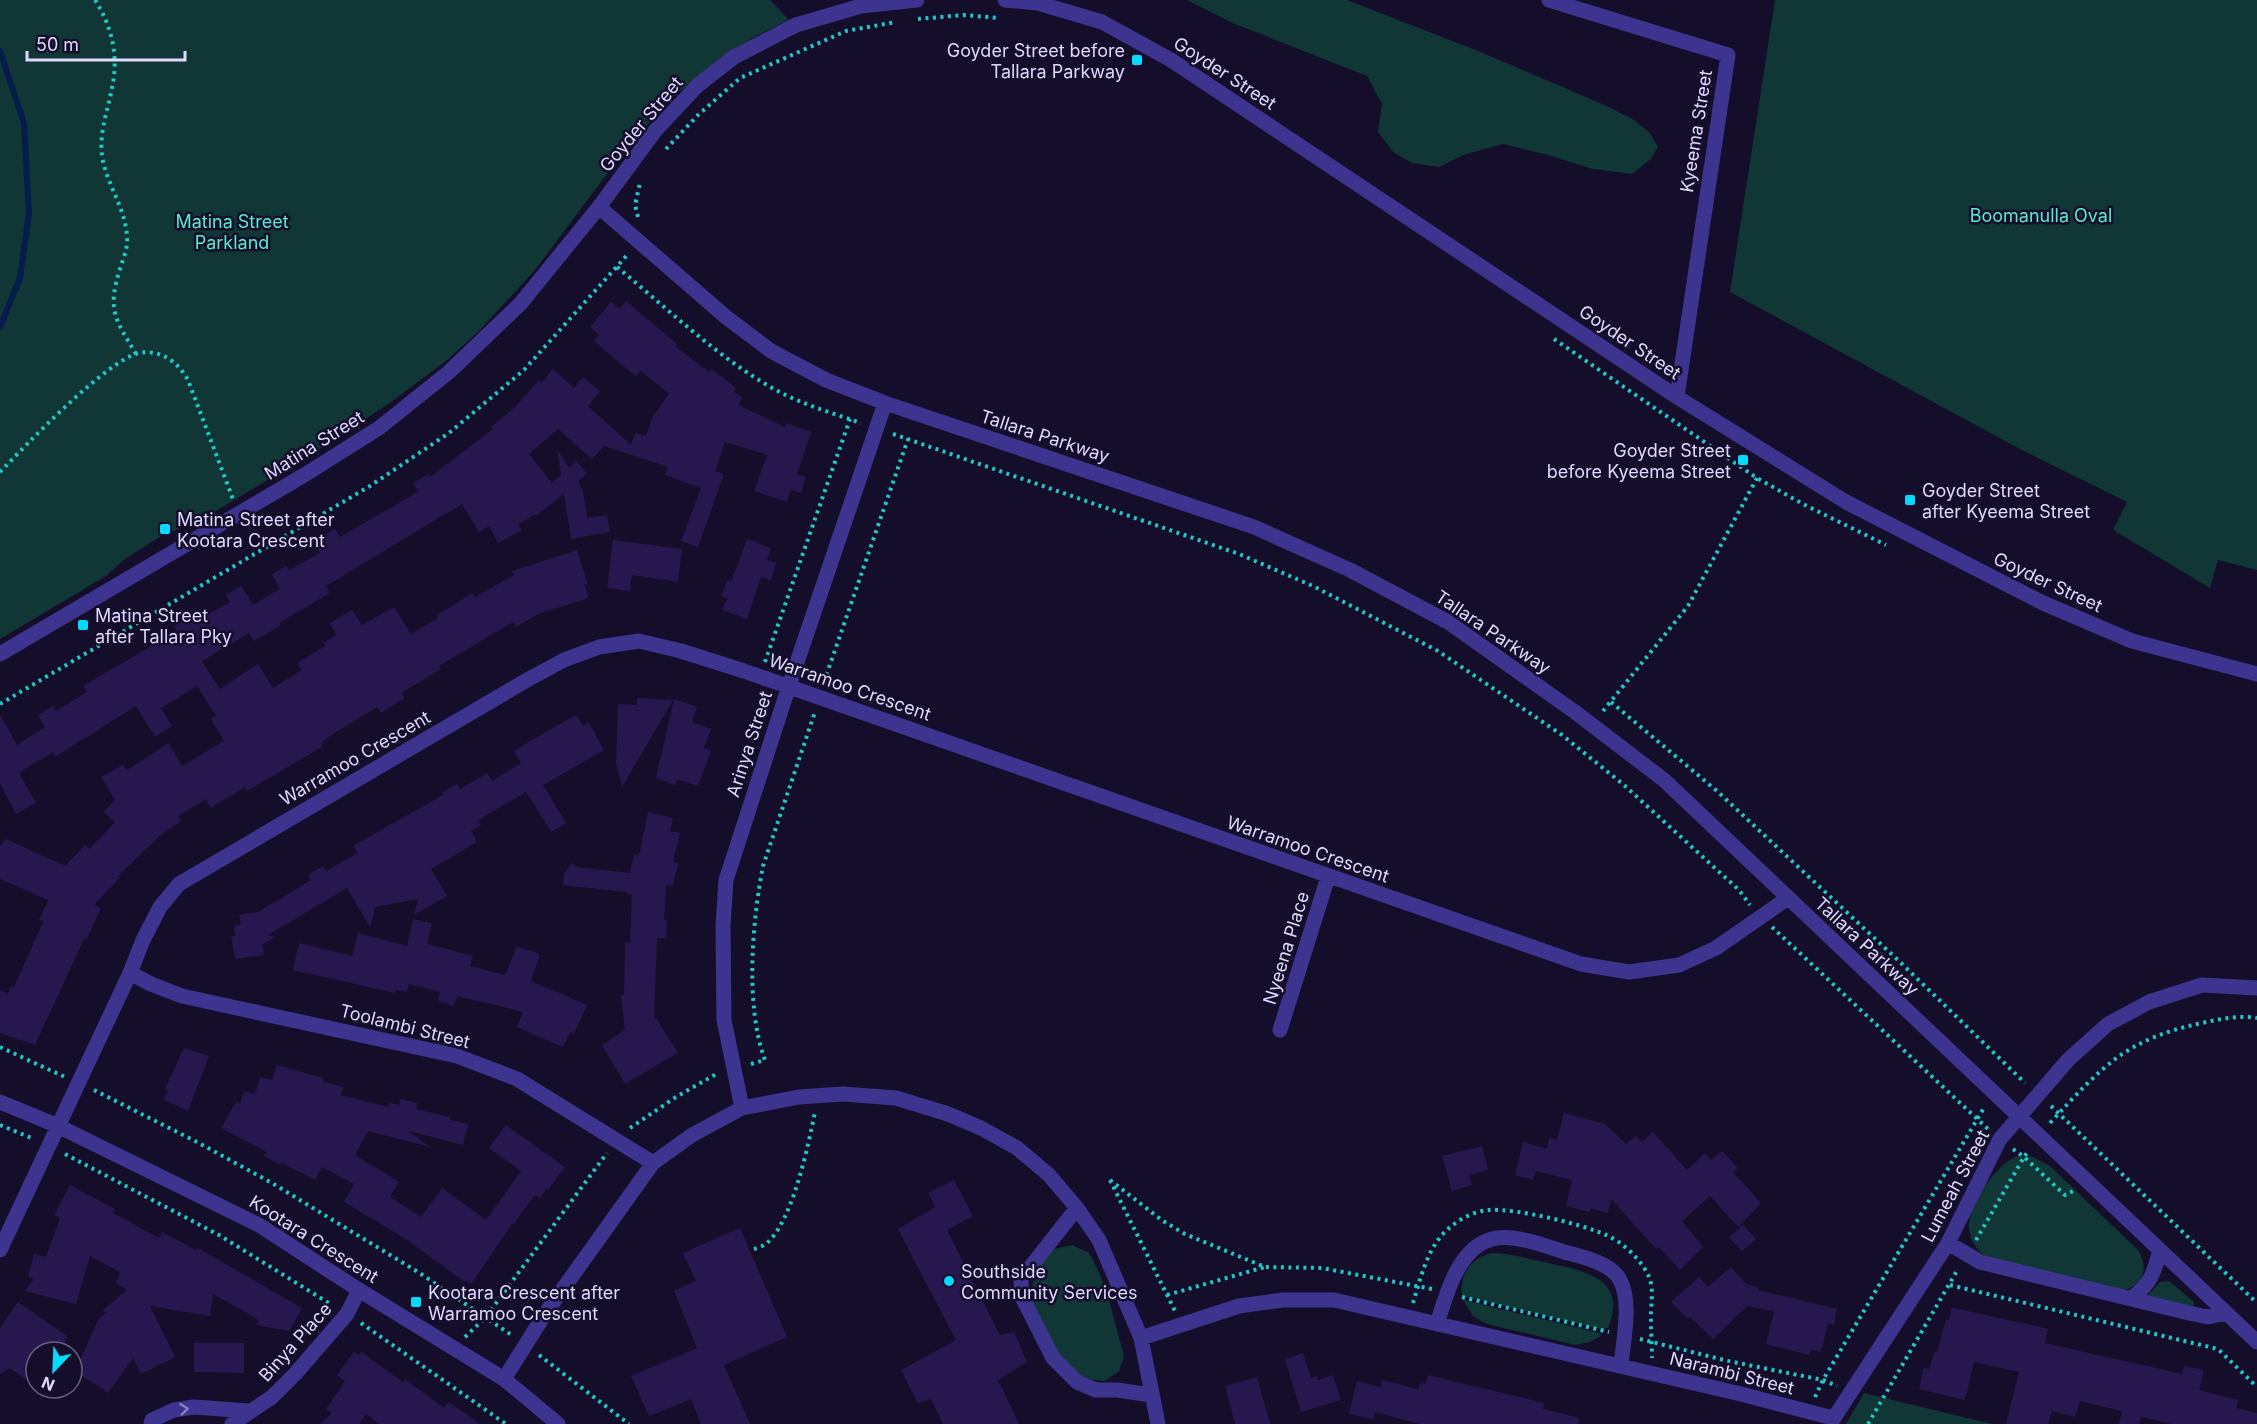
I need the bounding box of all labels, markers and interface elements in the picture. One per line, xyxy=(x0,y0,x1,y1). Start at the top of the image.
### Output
scale bar xyxy=(27,24,184,62)
street label: Goyder Street xyxy=(1170,32,1280,114)
text: 50 m xyxy=(36,34,79,55)
place label: Goyder Street before Tallara Parkway xyxy=(947,40,1125,82)
marker: Goyder Street before Tallara Parkway xyxy=(1130,53,1144,67)
street label: Kyeema Street xyxy=(1676,68,1716,194)
street label: Goyder Street xyxy=(595,72,687,176)
park label: Boomanulla Oval xyxy=(1970,205,2112,226)
park label: Matina Street Parkland xyxy=(175,211,289,253)
street label: Goyder Street xyxy=(1575,300,1685,384)
street label: Tallara Parkway xyxy=(978,405,1112,467)
street label: Matina Street xyxy=(260,406,368,484)
place label: Goyder Street before Kyeema Street xyxy=(1547,440,1731,482)
marker: Goyder Street before Kyeema Street xyxy=(1736,453,1750,467)
place label: Goyder Street after Kyeema Street xyxy=(1922,480,2090,522)
marker: Goyder Street after Kyeema Street xyxy=(1903,493,1917,507)
place label: Matina Street after Kootara Crescent xyxy=(177,509,335,551)
marker: Matina Street after Kootara Crescent xyxy=(158,522,172,536)
street label: Goyder Street xyxy=(1990,548,2106,616)
street label: Tallara Parkway xyxy=(1431,586,1555,678)
place label: Matina Street after Tallara Pky xyxy=(95,605,232,647)
marker: Matina Street after Tallara Pky xyxy=(76,618,90,632)
street label: Warramoo Crescent xyxy=(766,649,934,725)
street label: Arinya Street xyxy=(722,688,776,800)
street label: Warramoo Crescent xyxy=(276,706,434,810)
street label: Warramoo Crescent xyxy=(1224,811,1392,887)
street label: Nyeena Place xyxy=(1259,889,1313,1007)
street label: Tallara Parkway xyxy=(1811,892,1923,1000)
street label: Toolambi Street xyxy=(338,1000,472,1052)
street label: Lumeah Street xyxy=(1917,1126,1993,1246)
street label: Kootara Crescent xyxy=(246,1191,382,1287)
place label: Southside Community Services xyxy=(961,1261,1137,1303)
marker: Southside Community Services xyxy=(942,1274,956,1288)
place label: Kootara Crescent after Warramoo Crescent xyxy=(428,1282,620,1324)
marker: Kootara Crescent after Warramoo Crescent xyxy=(409,1295,423,1309)
street label: Binya Place xyxy=(254,1298,336,1386)
north arrow xyxy=(24,1340,84,1400)
street label: Narambi Street xyxy=(1668,1347,1797,1399)
text: N xyxy=(39,1372,58,1395)
one-way arrow xyxy=(179,1403,188,1415)

